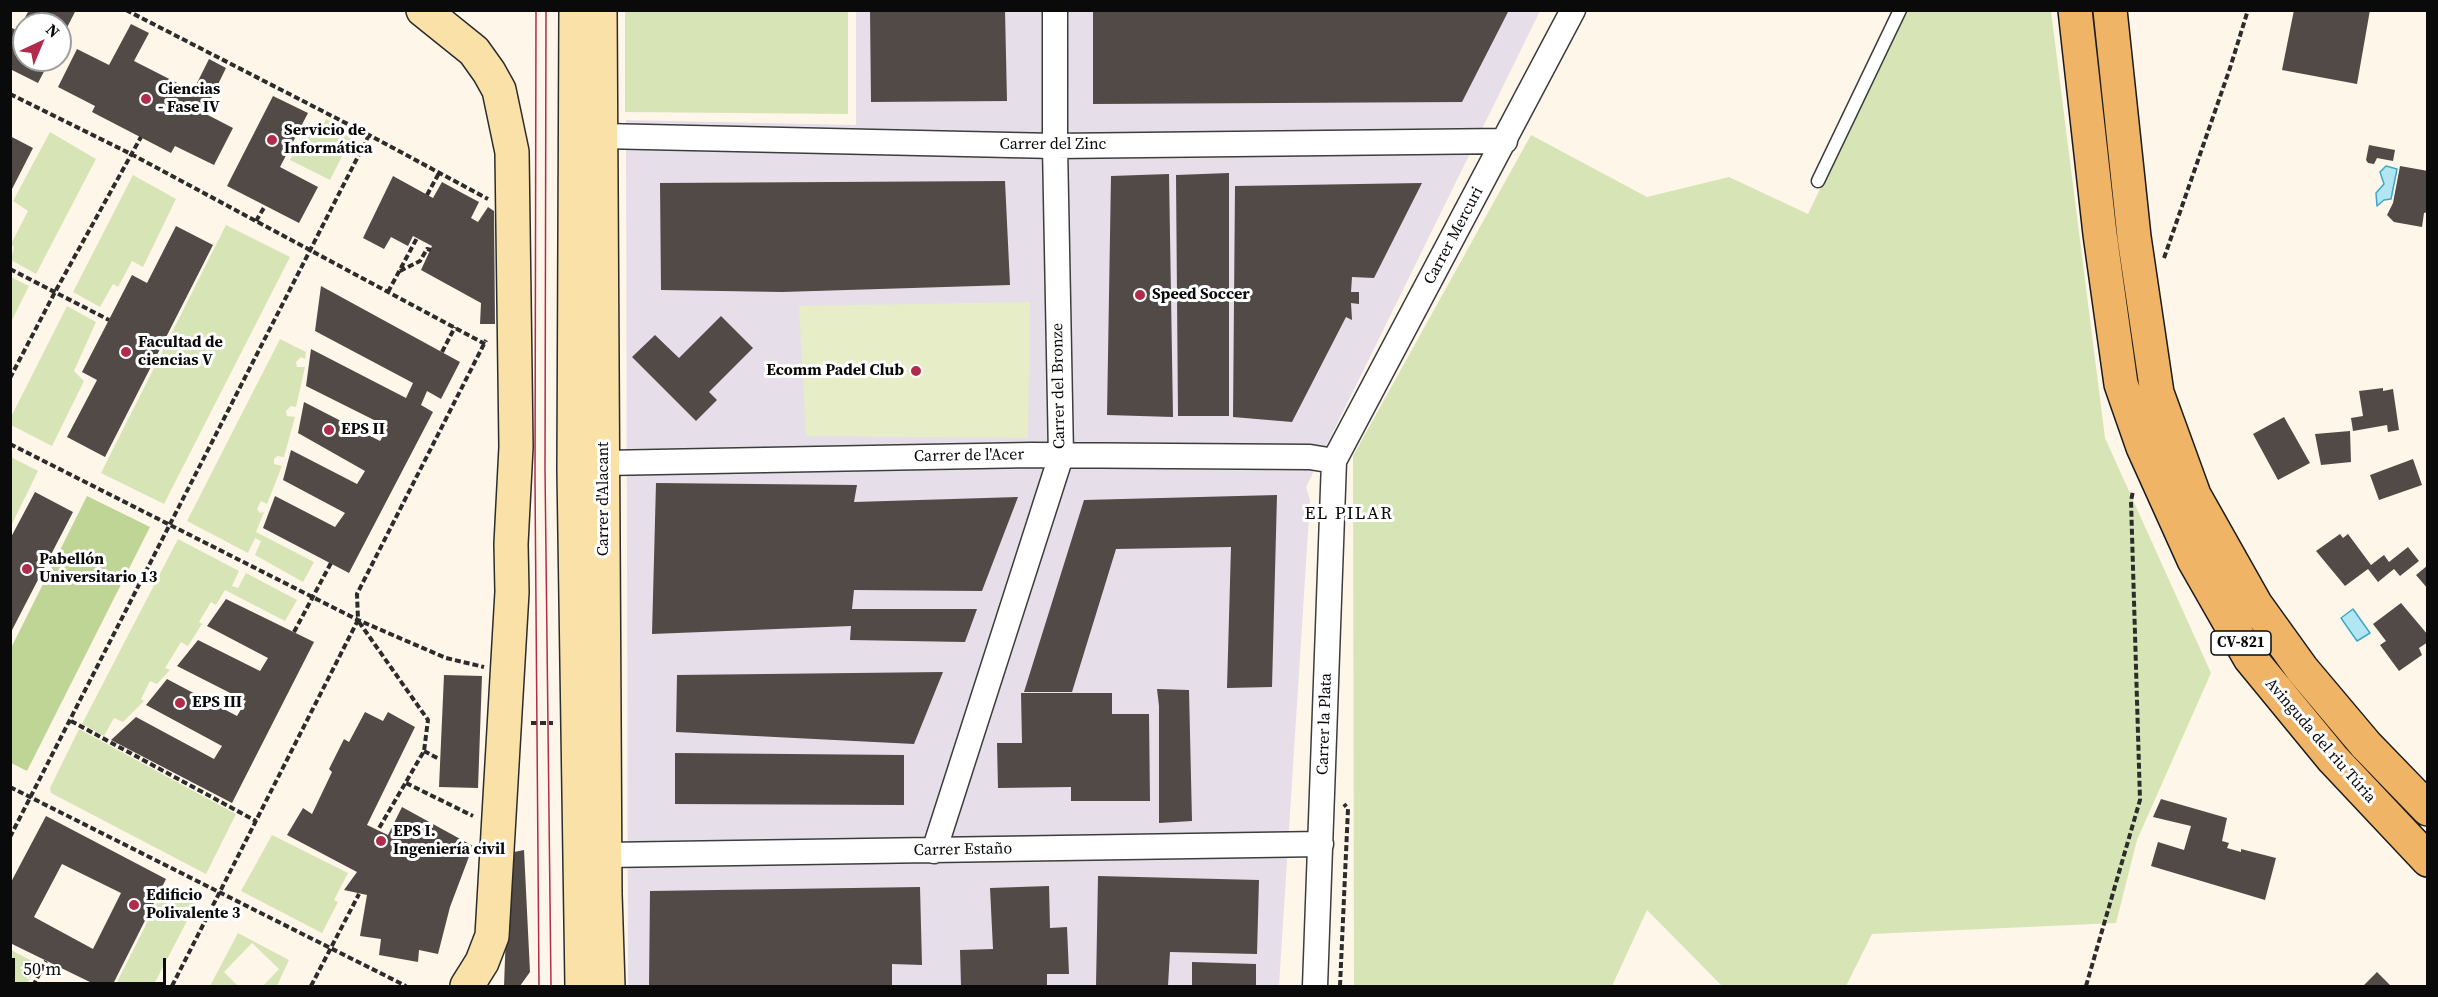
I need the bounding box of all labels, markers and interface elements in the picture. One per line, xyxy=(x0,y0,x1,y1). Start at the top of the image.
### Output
north arrow xyxy=(12,12,72,72)
text: N xyxy=(41,19,65,42)
place label: Ciencias - Fase IV xyxy=(158,80,220,118)
marker: Ciencias - Fase IV xyxy=(139,92,153,106)
place label: Servicio de Informática xyxy=(284,121,372,159)
marker: Servicio de Informática xyxy=(265,133,279,147)
street label: Carrer del Zinc xyxy=(1000,135,1106,155)
street label: Carrer Mercuri xyxy=(1420,184,1488,288)
place label: Speed Soccer xyxy=(1152,285,1250,305)
marker: Speed Soccer xyxy=(1133,288,1147,302)
street label: Carrer del Bronze xyxy=(1048,323,1070,449)
place label: Facultad de ciencias V xyxy=(138,333,223,371)
marker: Facultad de ciencias V xyxy=(119,345,133,359)
place label: Ecomm Padel Club xyxy=(766,361,904,381)
marker: Ecomm Padel Club xyxy=(909,364,923,378)
place label: EPS II xyxy=(341,420,385,440)
marker: EPS II xyxy=(322,423,336,437)
street label: Carrer d'Alacant xyxy=(594,442,614,556)
street label: Carrer de l'Acer xyxy=(914,445,1024,467)
district label: EL PILAR xyxy=(1304,503,1394,525)
place label: Pabellón Universitario 13 xyxy=(39,550,157,588)
marker: Pabellón Universitario 13 xyxy=(20,562,34,576)
road number: CV-821 xyxy=(2211,631,2271,655)
street label: Carrer la Plata xyxy=(1314,673,1336,775)
street label: Avinguda del riu Túria xyxy=(2261,675,2379,807)
place label: EPS III xyxy=(192,693,242,713)
marker: EPS III xyxy=(173,696,187,710)
place label: EPS I. Ingeniería civil xyxy=(393,822,505,860)
marker: EPS I. Ingeniería civil xyxy=(374,834,388,848)
street label: Carrer Estaño xyxy=(914,840,1012,860)
place label: Edificio Polivalente 3 xyxy=(146,886,240,924)
marker: Edificio Polivalente 3 xyxy=(127,898,141,912)
scale bar xyxy=(15,946,170,984)
text: 50 m xyxy=(23,956,61,981)

